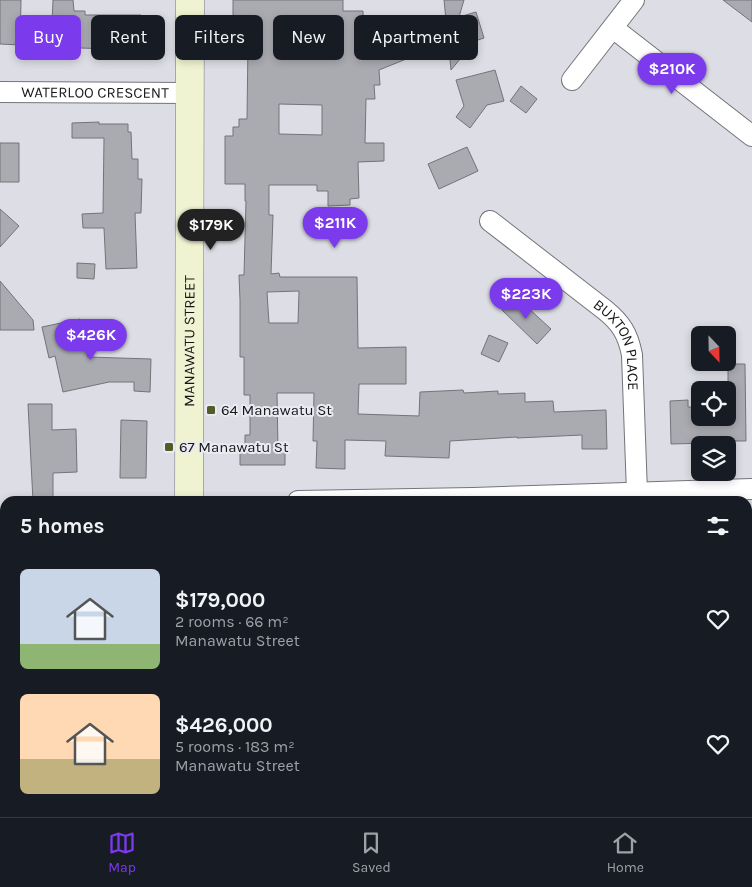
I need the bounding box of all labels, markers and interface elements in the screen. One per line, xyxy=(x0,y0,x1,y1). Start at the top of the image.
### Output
chip: Buy xyxy=(15,15,81,60)
chip: Rent xyxy=(91,15,165,60)
chip: Filters xyxy=(175,15,263,60)
chip: New xyxy=(273,15,344,60)
chip: Apartment xyxy=(354,15,478,60)
pin: $210K xyxy=(637,52,707,95)
text: $210K xyxy=(649,59,696,78)
street label: WATERLOO CRESCENT xyxy=(21,83,169,102)
pin: $211K xyxy=(300,206,370,249)
pin: $179K xyxy=(176,208,246,251)
text: $211K xyxy=(314,213,356,232)
text: $179K xyxy=(189,215,233,234)
street label: MANAWATU STREET xyxy=(180,275,198,407)
pin: $223K xyxy=(491,278,561,320)
text: $223K xyxy=(501,284,551,303)
street label: BUXTON PLACE xyxy=(590,295,642,391)
pin: $426K xyxy=(56,318,126,361)
text: $426K xyxy=(66,325,116,344)
north arrow xyxy=(691,326,736,371)
map controls xyxy=(691,326,736,481)
button: locate xyxy=(691,381,736,426)
place label: 64 Manawatu St xyxy=(221,401,332,419)
marker: 64 Manawatu St xyxy=(205,404,217,416)
button: layers xyxy=(691,436,736,481)
place label: 67 Manawatu St xyxy=(179,438,289,456)
marker: 67 Manawatu St xyxy=(163,441,175,453)
icon: filters xyxy=(704,512,732,540)
text: 5 homes xyxy=(20,514,105,538)
text: $179,000 xyxy=(175,588,265,612)
icon: home xyxy=(60,589,120,649)
icon: heart xyxy=(704,605,732,633)
text: 2 rooms · 66 m² xyxy=(175,612,289,631)
text: Manawatu Street xyxy=(175,631,300,650)
text: $426,000 xyxy=(175,713,273,737)
icon: home xyxy=(60,714,120,774)
icon: heart xyxy=(704,730,732,758)
text: 5 rooms · 183 m² xyxy=(175,737,295,756)
text: Manawatu Street xyxy=(175,756,300,775)
tab: Map xyxy=(108,829,136,876)
tab: Saved xyxy=(352,829,391,876)
tab: Home xyxy=(607,829,644,876)

